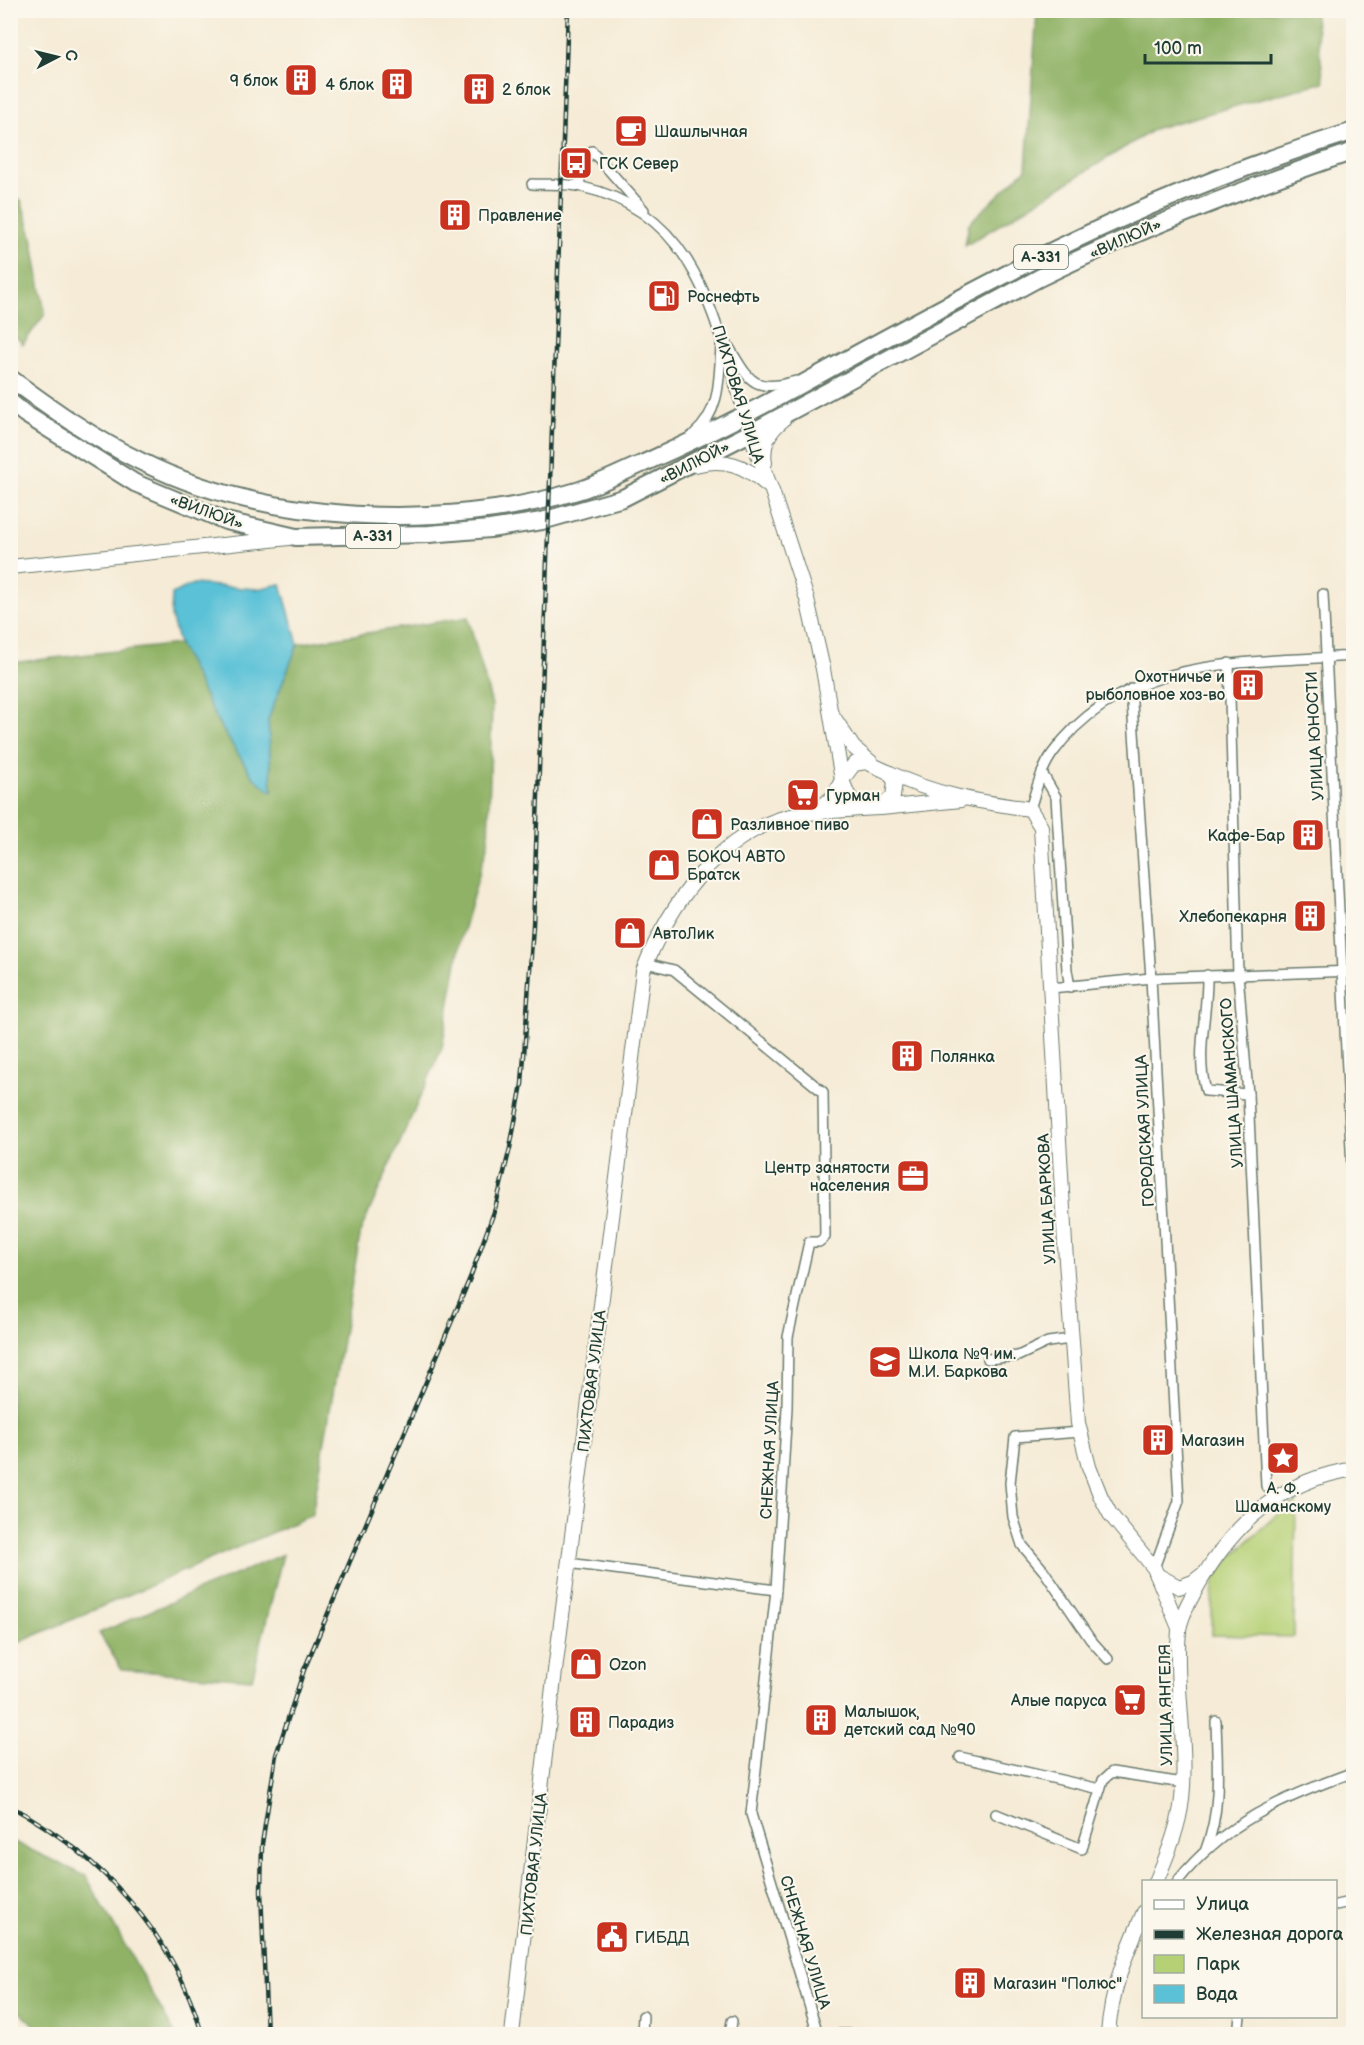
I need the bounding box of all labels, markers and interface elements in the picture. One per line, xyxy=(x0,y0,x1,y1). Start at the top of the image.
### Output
north arrow xyxy=(27,27,87,87)
scale bar xyxy=(1145,27,1271,65)
text: 100 m xyxy=(1154,38,1202,59)
text: С xyxy=(60,49,81,62)
building icon: 9 блок xyxy=(283,62,319,98)
building icon: 4 блок xyxy=(379,66,415,102)
building icon: 2 блок xyxy=(461,71,497,107)
place label: 9 блок xyxy=(230,72,278,91)
place label: 4 блок xyxy=(325,76,374,95)
place label: 2 блок xyxy=(502,81,551,100)
cafe icon: Шашлычная xyxy=(613,113,649,149)
place label: Шашлычная xyxy=(654,123,748,142)
bus stop icon: ГСК Север xyxy=(558,145,594,181)
place label: ГСК Север xyxy=(599,155,679,174)
building icon: Правление xyxy=(437,197,473,233)
place label: Правление xyxy=(478,207,562,226)
street label: «ВИЛЮЙ» xyxy=(1087,215,1165,264)
road number: А-331 xyxy=(1014,245,1068,269)
fuel station icon: Роснефть xyxy=(646,278,682,314)
place label: Роснефть xyxy=(687,288,760,307)
street label: ПИХТОВАЯ УЛИЦА xyxy=(708,323,768,466)
street label: «ВИЛЮЙ» xyxy=(656,437,733,489)
street label: «ВИЛЮЙ» xyxy=(167,490,246,535)
road number: А-331 xyxy=(346,524,400,548)
building icon: Охотничье и рыболовное хоз-во xyxy=(1230,667,1266,703)
place label: Охотничье и рыболовное хоз-во xyxy=(1086,668,1225,705)
street label: УЛИЦА ЮНОСТИ xyxy=(1303,671,1328,801)
supermarket icon: Гурман xyxy=(785,777,821,813)
place label: Гурман xyxy=(826,787,880,806)
shop icon: Разливное пиво xyxy=(689,806,725,842)
place label: Разливное пиво xyxy=(730,816,849,835)
building icon: Кафе-Бар xyxy=(1290,817,1326,853)
place label: Кафе-Бар xyxy=(1207,827,1285,846)
shop icon: БОКОЧ АВТО Братск xyxy=(646,847,682,883)
place label: БОКОЧ АВТО Братск xyxy=(687,848,786,885)
building icon: Хлебопекарня xyxy=(1292,898,1328,934)
place label: Хлебопекарня xyxy=(1179,908,1287,927)
shop icon: АвтоЛик xyxy=(612,915,648,951)
place label: АвтоЛик xyxy=(652,925,715,944)
street label: УЛИЦА ШАМАНСКОГО xyxy=(1217,997,1248,1169)
building icon: Полянка xyxy=(889,1038,925,1074)
place label: Полянка xyxy=(930,1048,995,1067)
street label: ГОРОДСКАЯ УЛИЦА xyxy=(1132,1054,1159,1208)
street label: УЛИЦА БАРКОВА xyxy=(1035,1133,1060,1265)
office icon: Центр занятости населения xyxy=(895,1158,931,1194)
place label: Центр занятости населения xyxy=(764,1159,890,1196)
street label: ПИХТОВАЯ УЛИЦА xyxy=(574,1309,611,1453)
school or university icon: Школа №9 им. М.И. Баркова xyxy=(867,1344,903,1380)
place label: Школа №9 им. М.И. Баркова xyxy=(908,1345,1016,1382)
street label: СНЕЖНАЯ УЛИЦА xyxy=(757,1380,784,1520)
building icon: Магазин xyxy=(1140,1422,1176,1458)
place label: Магазин xyxy=(1181,1432,1245,1451)
place icon: А. Ф. Шаманскому xyxy=(1265,1440,1301,1476)
place label: А. Ф. Шаманскому xyxy=(1235,1480,1332,1517)
street label: УЛИЦА ЯНГЕЛЯ xyxy=(1156,1644,1177,1766)
shop icon: Ozon xyxy=(568,1646,604,1682)
place label: Ozon xyxy=(609,1656,647,1675)
supermarket icon: Алые паруса xyxy=(1112,1682,1148,1718)
place label: Алые паруса xyxy=(1010,1692,1108,1711)
building icon: Малышок, детский сад №90 xyxy=(803,1702,839,1738)
place label: Малышок, детский сад №90 xyxy=(844,1703,976,1740)
building icon: Парадиз xyxy=(567,1704,603,1740)
place label: Парадиз xyxy=(608,1714,675,1733)
street label: ПИХТОВАЯ УЛИЦА xyxy=(518,1792,551,1936)
street label: СНЕЖНАЯ УЛИЦА xyxy=(775,1873,834,2012)
legend xyxy=(1142,1880,1337,2018)
text: Улица xyxy=(1196,1894,1250,1915)
public building icon: ГИБДД xyxy=(594,1919,630,1955)
text: Железная дорога xyxy=(1196,1924,1344,1945)
place label: ГИБДД xyxy=(635,1929,689,1948)
text: Парк xyxy=(1196,1954,1240,1975)
building icon: Магазин "Полюс" xyxy=(952,1965,988,2001)
place label: Магазин "Полюс" xyxy=(993,1975,1122,1994)
text: Вода xyxy=(1196,1984,1238,2005)

